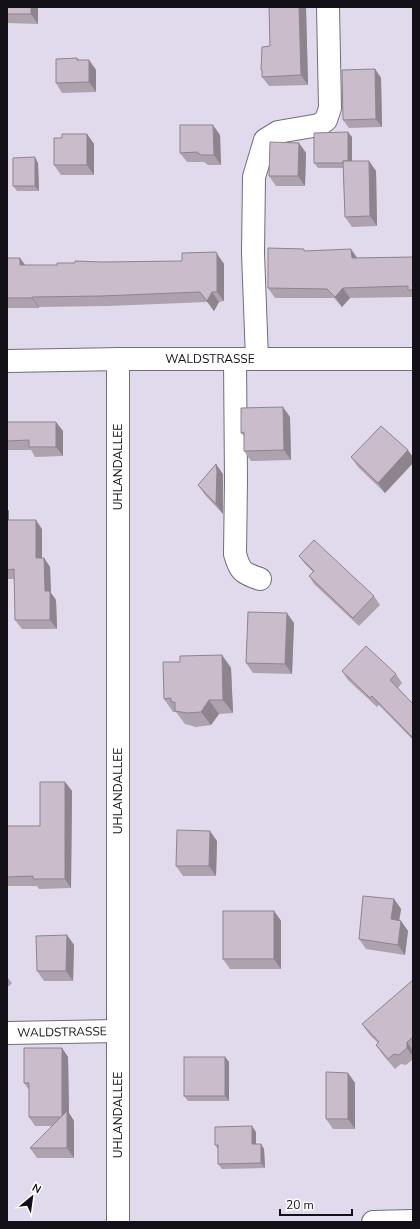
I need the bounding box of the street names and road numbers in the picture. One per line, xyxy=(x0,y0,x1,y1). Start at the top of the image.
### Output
street label: WALDSTRASSE xyxy=(165,351,255,367)
street label: UHLANDALLEE xyxy=(110,424,126,510)
street label: UHLANDALLEE xyxy=(110,748,126,834)
street label: WALDSTRASSE xyxy=(17,1023,107,1041)
street label: UHLANDALLEE xyxy=(110,1072,126,1158)

